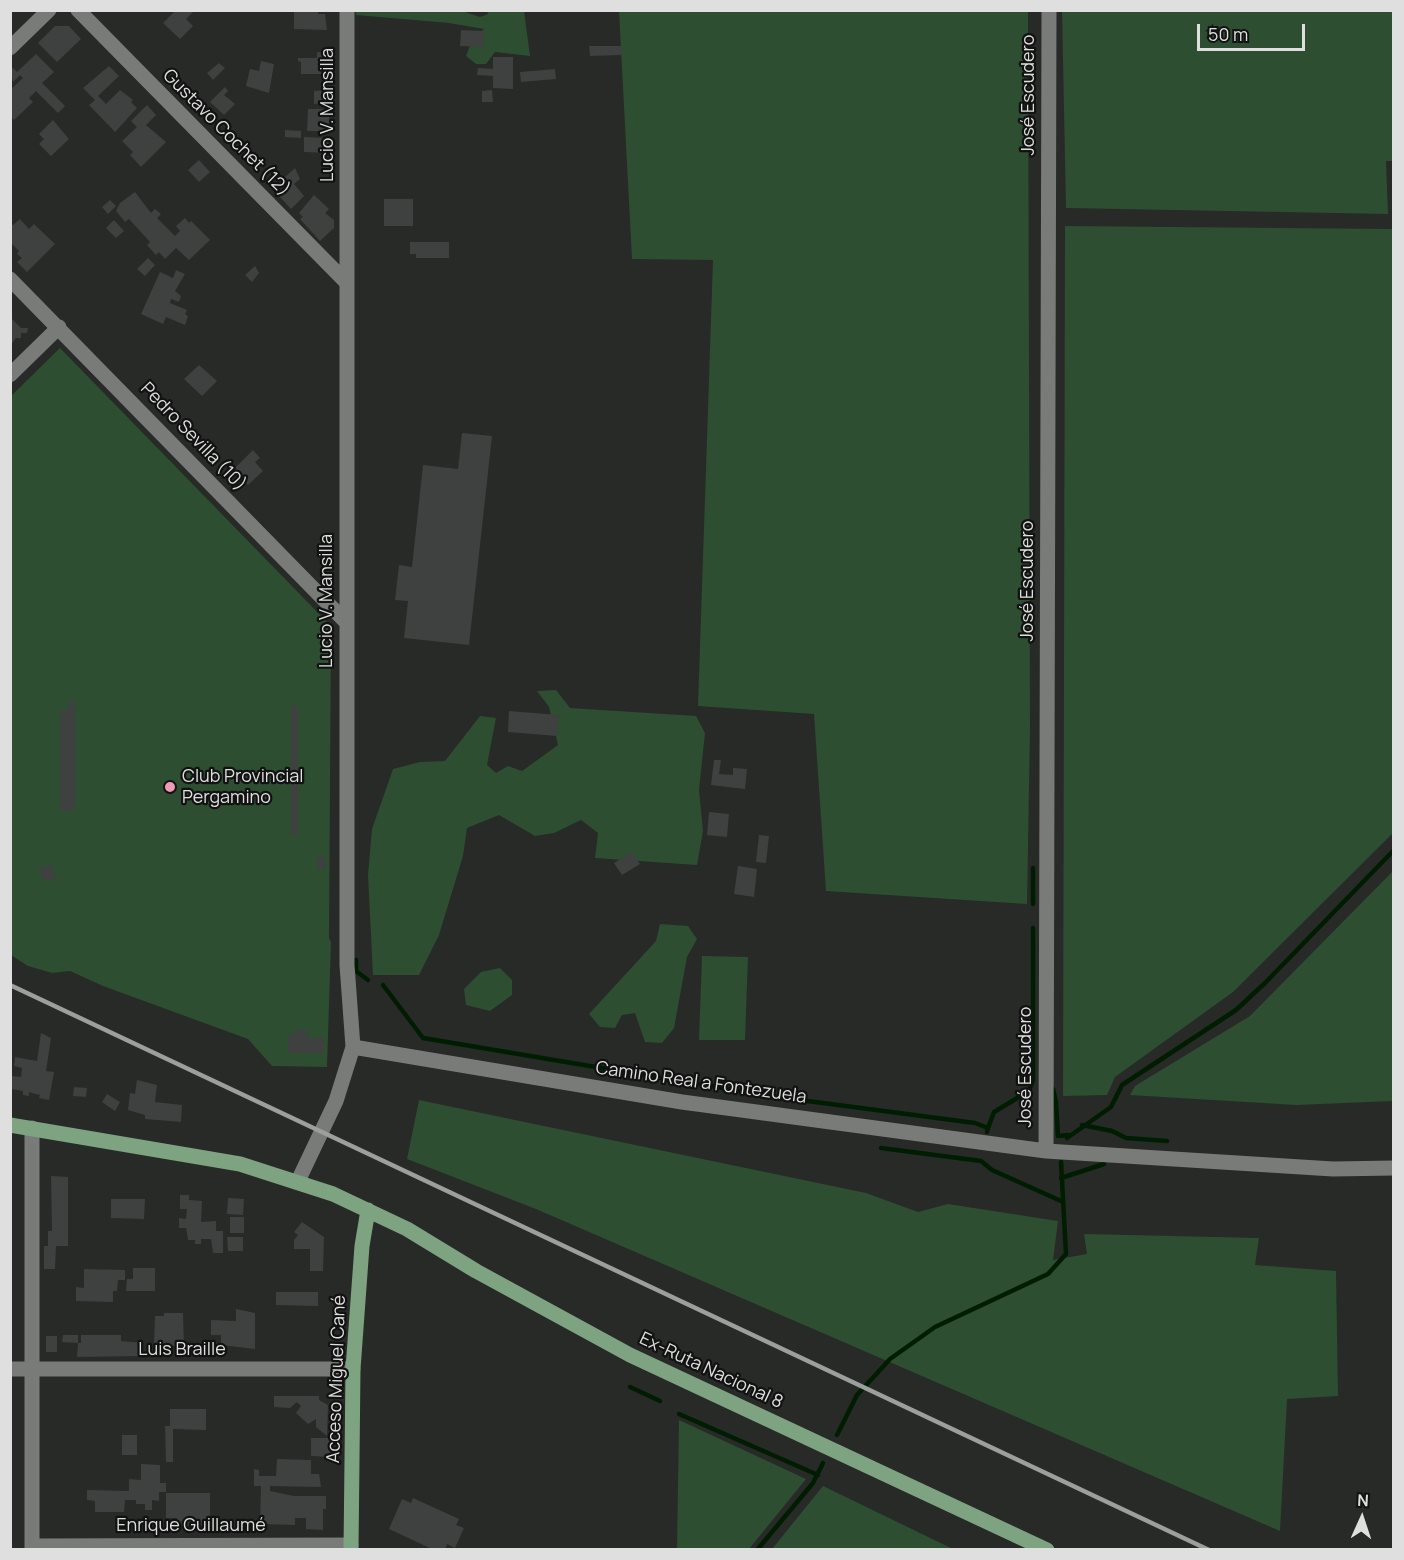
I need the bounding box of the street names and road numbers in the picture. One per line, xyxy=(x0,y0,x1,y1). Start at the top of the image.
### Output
street label: José Escudero xyxy=(1018,35,1040,155)
street label: Lucio V. Mansilla xyxy=(317,48,339,182)
street label: Gustavo Cochet (12) xyxy=(158,65,294,201)
street label: Pedro Sevilla (10) xyxy=(136,378,250,496)
street label: José Escudero xyxy=(1017,521,1039,641)
street label: Lucio V. Mansilla xyxy=(316,534,338,668)
street label: José Escudero xyxy=(1015,1007,1037,1127)
street label: Camino Real a Fontezuela xyxy=(594,1057,808,1109)
street label: Acceso Miguel Cané xyxy=(323,1295,351,1463)
street label: Ex-Ruta Nacional 8 xyxy=(636,1328,786,1414)
street label: Luis Braille xyxy=(138,1339,226,1361)
street label: Enrique Guillaumé xyxy=(116,1515,266,1537)

